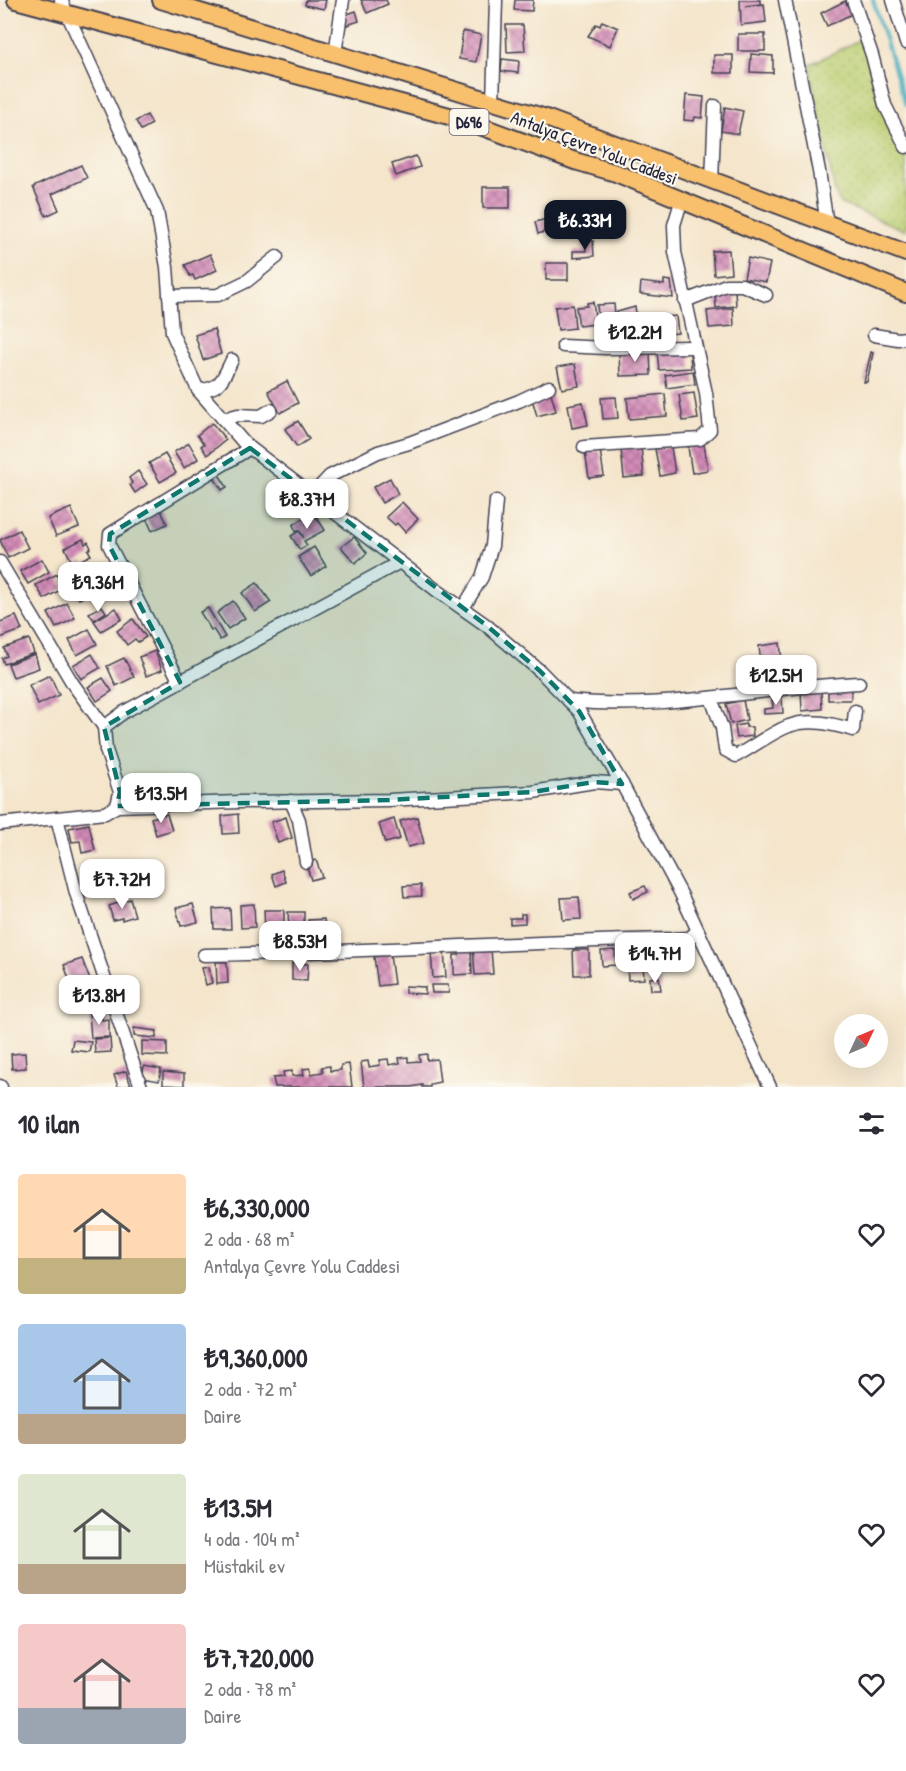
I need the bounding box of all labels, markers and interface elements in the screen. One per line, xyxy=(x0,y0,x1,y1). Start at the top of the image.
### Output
street label: Antalya Çevre Yolu Caddesi xyxy=(507,104,681,191)
road number: D696 xyxy=(450,109,488,135)
pin: ₺6.33M xyxy=(536,200,634,251)
text: ₺6.33M xyxy=(558,206,612,233)
pin: ₺12.2M xyxy=(586,312,684,363)
text: ₺12.2M xyxy=(608,318,662,345)
pin: ₺8.37M xyxy=(258,479,356,530)
text: ₺8.37M xyxy=(279,485,335,512)
pin: ₺9.36M xyxy=(49,562,147,613)
text: ₺9.36M xyxy=(72,568,124,595)
pin: ₺12.5M xyxy=(727,655,825,706)
text: ₺12.5M xyxy=(750,661,802,688)
pin: ₺13.5M xyxy=(112,773,210,824)
text: ₺13.5M xyxy=(135,779,187,806)
pin: ₺7.72M xyxy=(73,859,171,910)
text: ₺7.72M xyxy=(94,865,150,892)
pin: ₺8.53M xyxy=(251,921,349,972)
text: ₺8.53M xyxy=(273,927,327,954)
pin: ₺14.7M xyxy=(606,933,704,984)
text: ₺14.7M xyxy=(629,939,681,966)
pin: ₺13.8M xyxy=(50,975,148,1026)
text: ₺13.8M xyxy=(73,981,125,1008)
north arrow xyxy=(834,1014,888,1068)
map controls xyxy=(834,1014,888,1068)
text: 10 ilan xyxy=(18,1106,80,1141)
icon: filters xyxy=(855,1107,888,1140)
text: ₺6,330,000 xyxy=(204,1190,310,1225)
icon: home xyxy=(66,1198,138,1270)
icon: heart xyxy=(855,1218,888,1251)
text: 2 oda · 68 m² xyxy=(204,1225,294,1252)
text: Antalya Çevre Yolu Caddesi xyxy=(204,1252,400,1279)
text: ₺9,360,000 xyxy=(204,1340,308,1375)
icon: home xyxy=(66,1348,138,1420)
icon: heart xyxy=(855,1368,888,1401)
text: 2 oda · 72 m² xyxy=(204,1375,297,1402)
text: Daire xyxy=(204,1402,241,1429)
text: ₺13.5M xyxy=(204,1490,272,1525)
icon: home xyxy=(66,1498,138,1570)
icon: heart xyxy=(855,1518,888,1551)
text: 4 oda · 104 m² xyxy=(204,1525,300,1552)
text: Müstakil ev xyxy=(204,1552,285,1579)
text: ₺7,720,000 xyxy=(204,1640,314,1675)
icon: home xyxy=(66,1648,138,1720)
icon: heart xyxy=(855,1668,888,1701)
text: 2 oda · 78 m² xyxy=(204,1675,296,1702)
text: Daire xyxy=(204,1702,241,1729)

